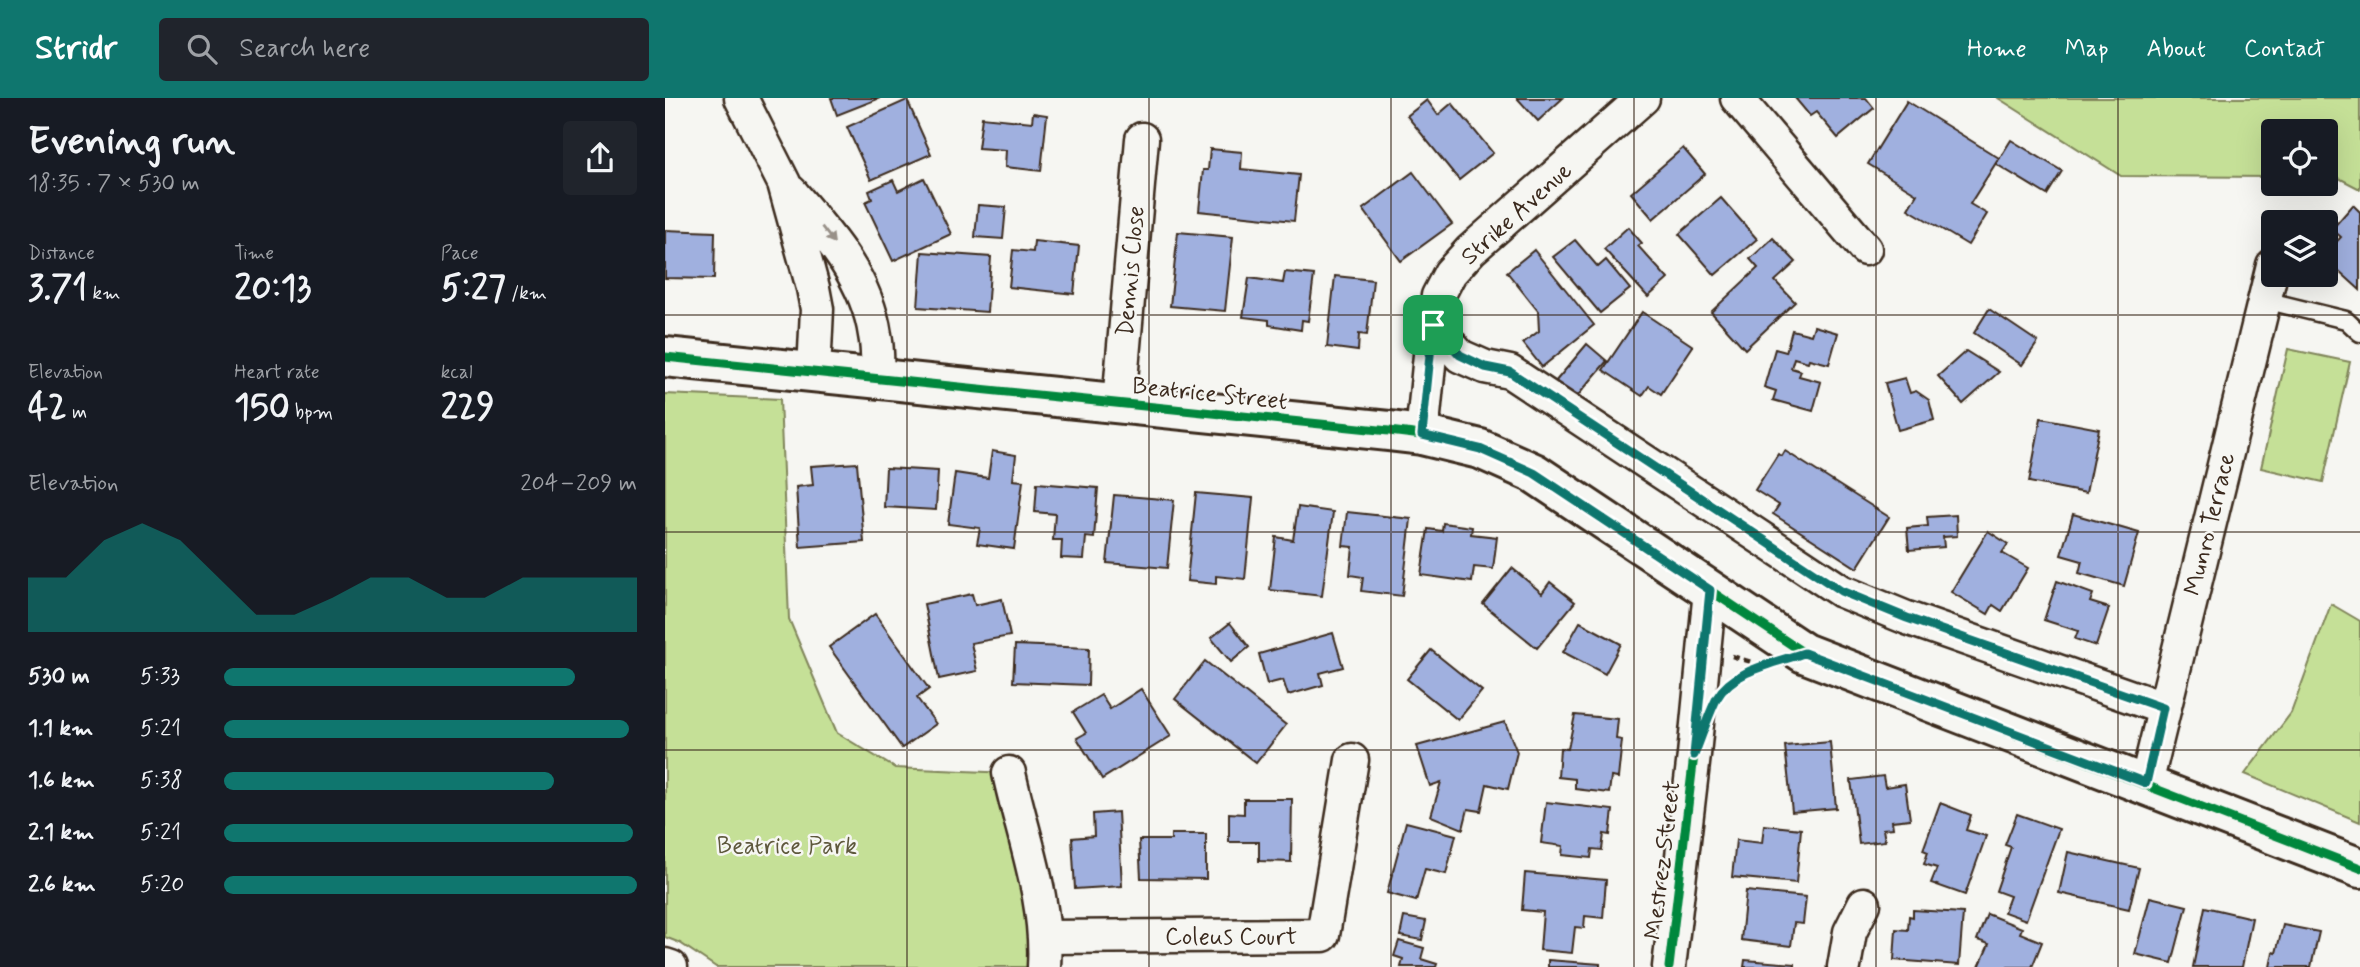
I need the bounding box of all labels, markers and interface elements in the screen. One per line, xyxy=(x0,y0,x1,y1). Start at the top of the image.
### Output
search box xyxy=(159,18,649,81)
text: Stridr xyxy=(35,27,117,71)
icon: search xyxy=(183,30,221,68)
text: Search here xyxy=(239,32,370,66)
text: Home xyxy=(1967,34,2027,65)
text: Map xyxy=(2065,34,2109,65)
text: About xyxy=(2147,34,2206,65)
text: Contact xyxy=(2244,34,2325,65)
text: Evening run xyxy=(28,118,235,167)
map controls xyxy=(2261,119,2338,287)
button: locate xyxy=(2261,119,2338,196)
button: share xyxy=(563,121,637,195)
street label: Strike Avenue xyxy=(1455,156,1579,272)
text: 18:35 · 7 × 530 m xyxy=(28,169,200,199)
street label: Dennis Close xyxy=(1110,205,1153,338)
button: layers xyxy=(2261,210,2338,287)
one-way arrow xyxy=(820,225,835,243)
text: Distance xyxy=(28,241,95,266)
text: Time xyxy=(234,241,274,266)
text: Pace xyxy=(441,241,478,266)
text: 3.71 xyxy=(28,266,87,312)
text: 20:13 xyxy=(234,266,311,312)
text: 5:27 xyxy=(441,266,506,312)
text: km xyxy=(87,281,120,306)
text: /km xyxy=(506,281,547,306)
pin xyxy=(1403,295,1463,355)
icon: arrive xyxy=(1414,306,1452,344)
text: Elevation xyxy=(28,360,103,385)
text: Heart rate xyxy=(234,360,320,385)
text: kcal xyxy=(441,360,473,385)
street label: Beatrice Street xyxy=(1131,371,1289,418)
text: 42 xyxy=(28,385,67,431)
text: 150 xyxy=(234,385,290,431)
text: 229 xyxy=(441,385,495,431)
text: m xyxy=(67,400,87,425)
text: bpm xyxy=(290,400,333,425)
street label: Munro Terrace xyxy=(2178,450,2243,599)
text: Elevation xyxy=(28,469,119,499)
text: 204–209 m xyxy=(520,469,637,499)
text: 530 m xyxy=(28,662,90,692)
text: 5:33 xyxy=(140,662,180,692)
text: 1.1 km xyxy=(28,714,93,744)
text: 5:21 xyxy=(140,714,181,744)
text: 1.6 km xyxy=(28,766,95,796)
text: 5:38 xyxy=(140,766,183,796)
street label: Mestrez Street xyxy=(1638,779,1689,941)
text: 2.1 km xyxy=(28,818,94,848)
text: 5:21 xyxy=(140,818,181,848)
park label: Beatrice Park xyxy=(717,831,857,862)
text: 2.6 km xyxy=(28,870,96,900)
text: 5:20 xyxy=(140,870,184,900)
street label: Coleus Court xyxy=(1165,922,1297,953)

